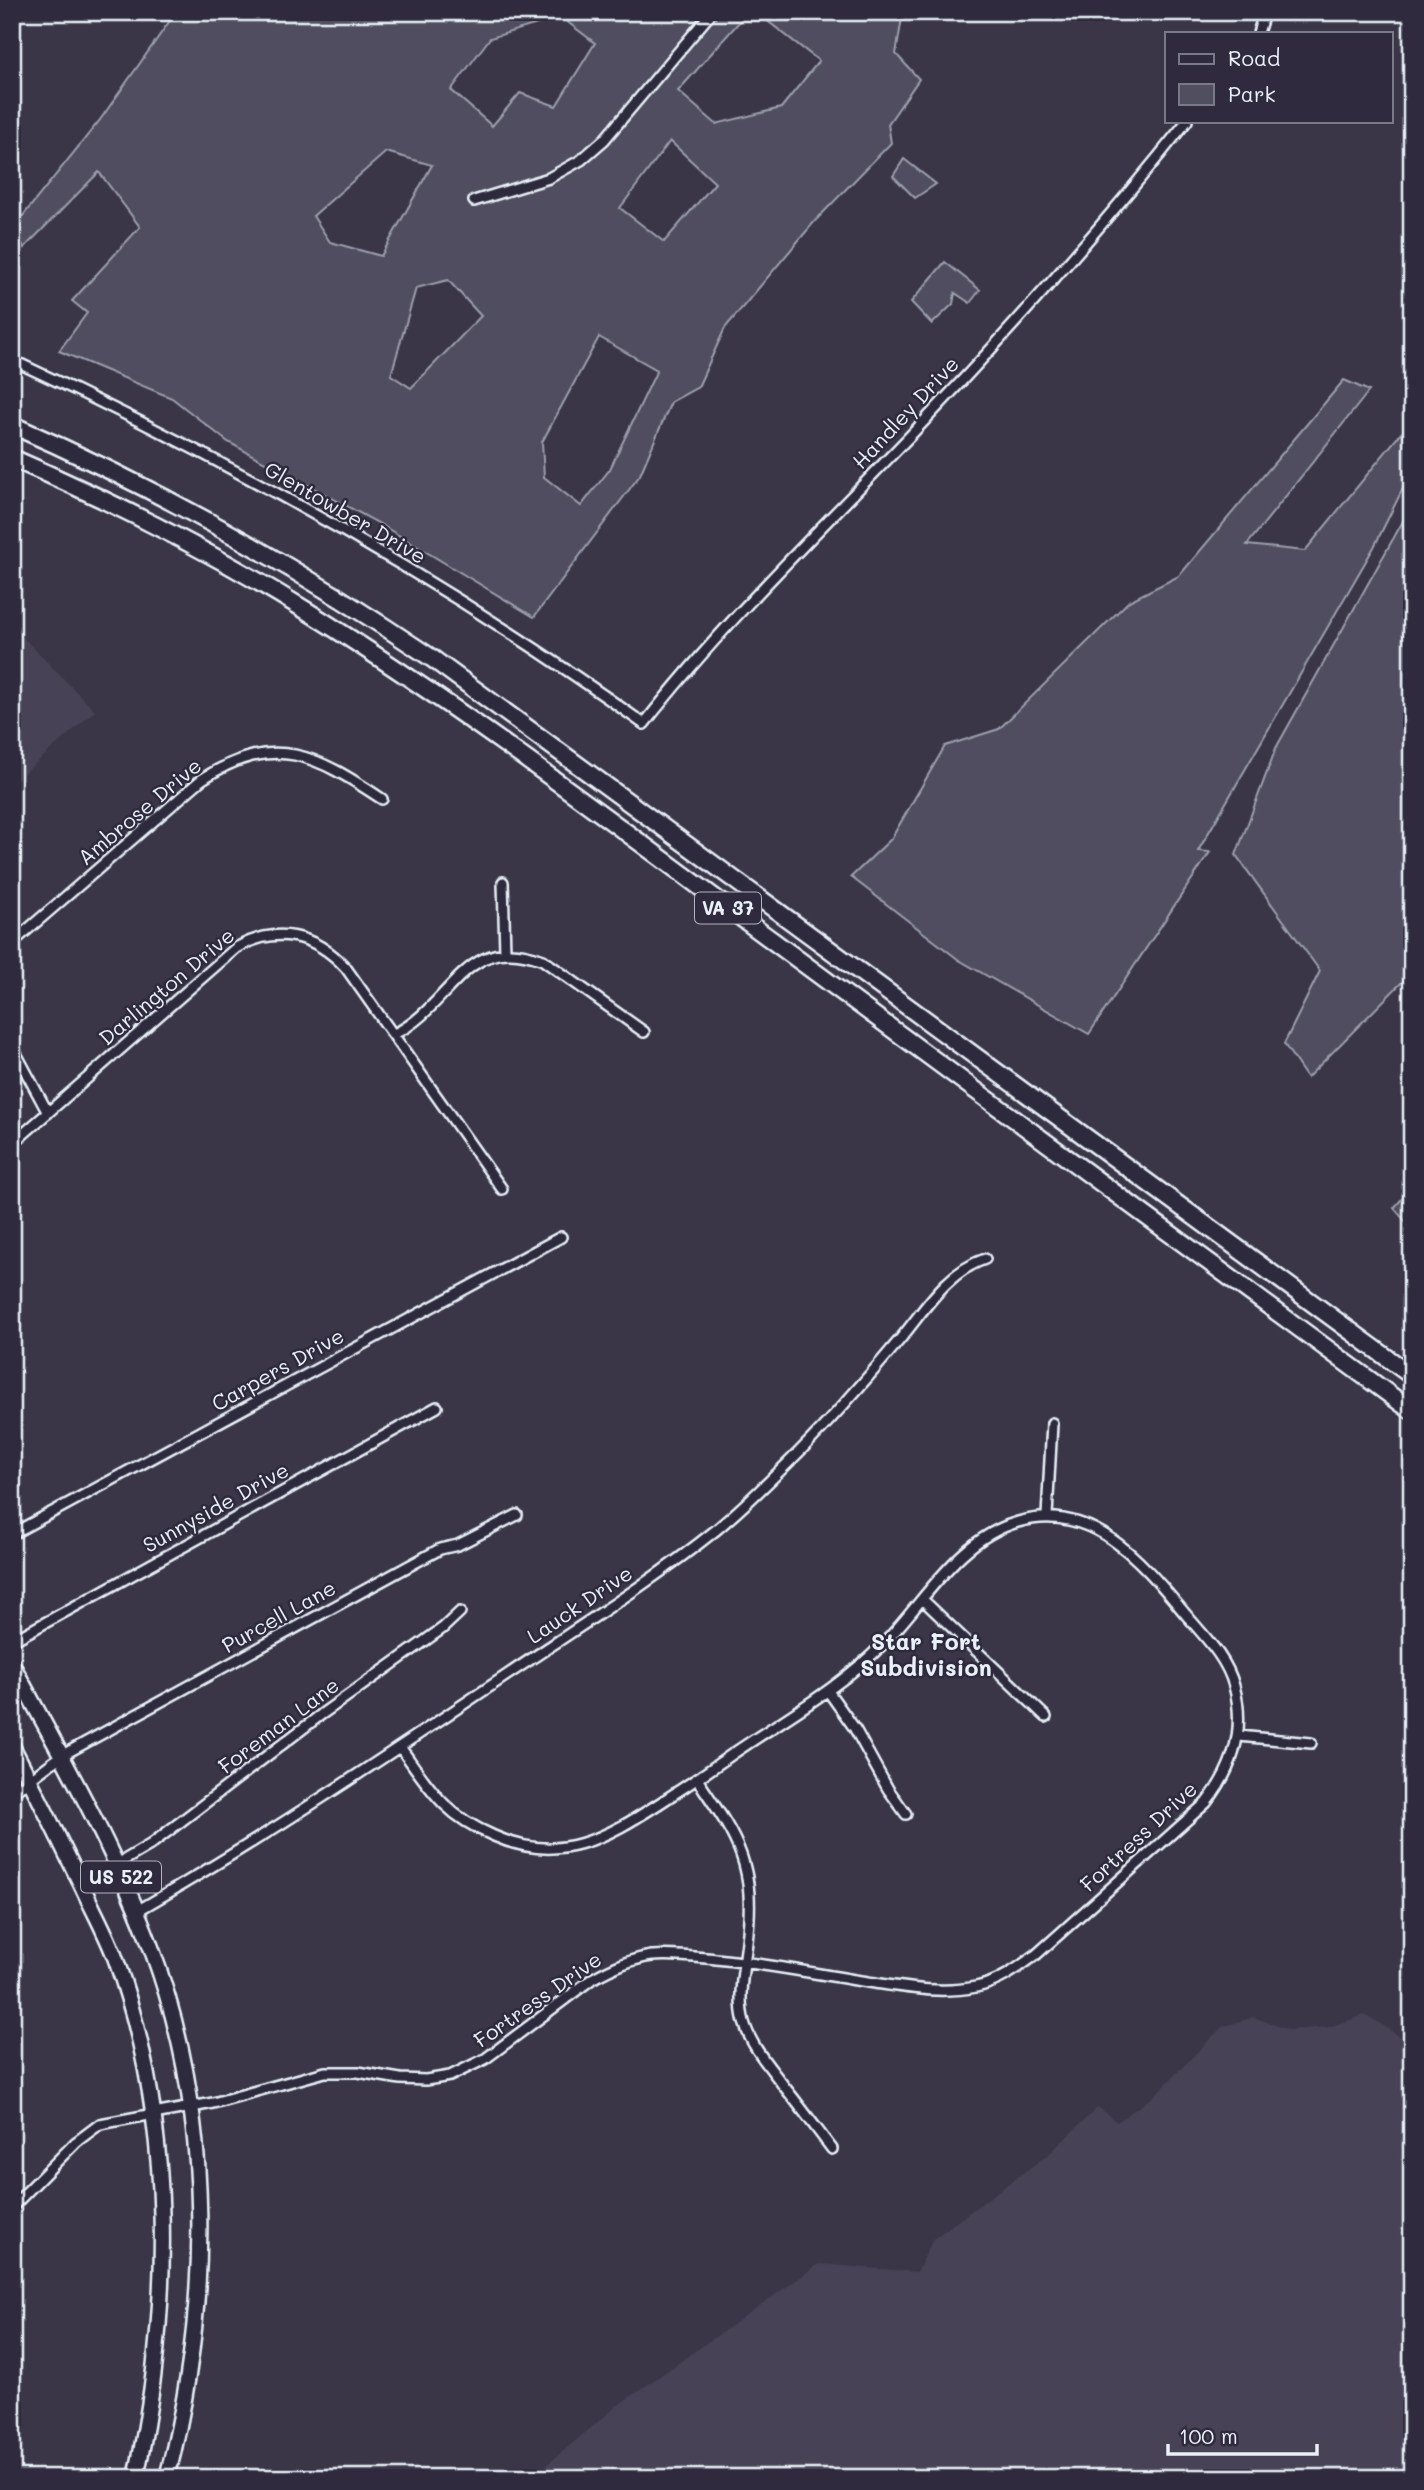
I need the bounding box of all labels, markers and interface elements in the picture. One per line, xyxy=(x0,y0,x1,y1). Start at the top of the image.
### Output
legend xyxy=(1165,32,1392,122)
text: Road xyxy=(1228,44,1280,71)
text: Park xyxy=(1228,80,1276,107)
street label: Handley Drive xyxy=(846,350,964,474)
street label: Glentowber Drive xyxy=(260,454,432,569)
street label: Ambrose Drive xyxy=(72,751,206,870)
road number: VA 37 xyxy=(695,893,761,924)
street label: Darlington Drive xyxy=(93,921,239,1051)
street label: Carpers Drive xyxy=(206,1321,348,1416)
street label: Sunnyside Drive xyxy=(138,1455,293,1558)
street label: Lauck Drive xyxy=(521,1559,637,1649)
street label: Purcell Lane xyxy=(217,1573,340,1658)
district label: Star Fort Subdivision xyxy=(860,1626,992,1682)
street label: Foreman Lane xyxy=(212,1670,344,1779)
street label: Fortress Drive xyxy=(1074,1775,1202,1897)
road number: US 522 xyxy=(81,1862,161,1893)
street label: Fortress Drive xyxy=(468,1945,606,2053)
scale bar xyxy=(1168,2413,1317,2457)
text: 100 m xyxy=(1179,2422,1238,2449)

